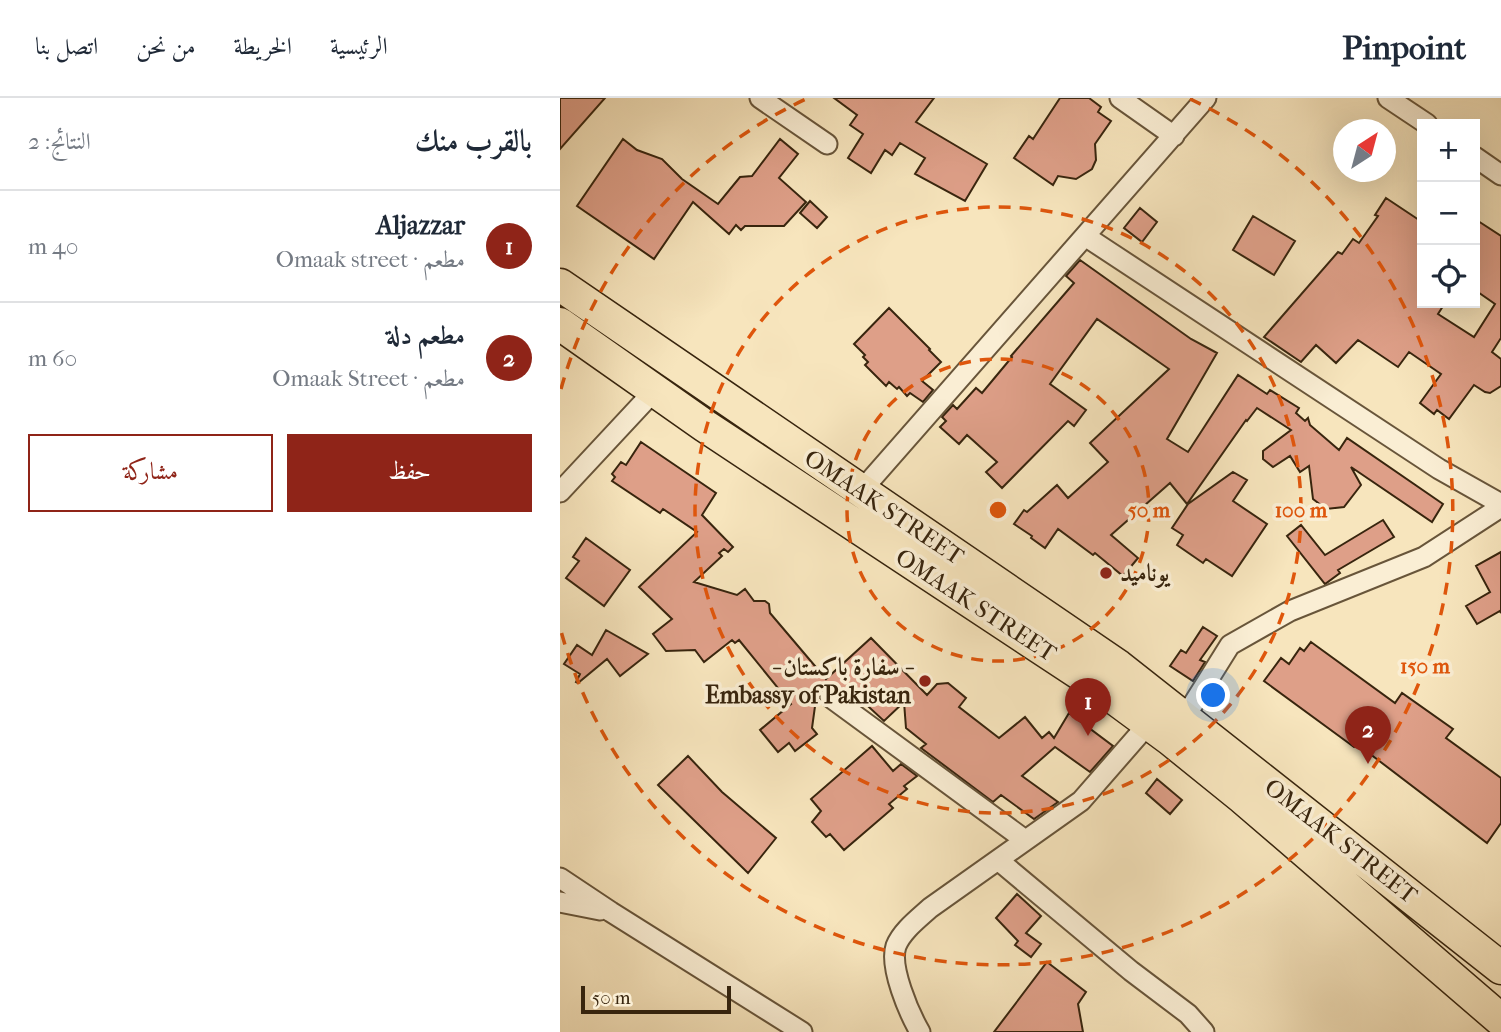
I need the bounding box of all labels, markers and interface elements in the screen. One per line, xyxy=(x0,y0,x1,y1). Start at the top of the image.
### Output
text: Pinpoint xyxy=(1342,29,1466,68)
text: اتصل بنا xyxy=(35,32,98,60)
text: من نحن xyxy=(136,32,196,60)
text: الخريطة xyxy=(234,32,292,60)
text: الرئيسية xyxy=(330,32,388,60)
north arrow xyxy=(1333,119,1396,182)
map controls xyxy=(1417,119,1480,308)
button: + xyxy=(1417,119,1480,182)
text: بالقرب منك xyxy=(415,124,532,159)
text: النتائج: 2 xyxy=(28,128,91,155)
button: − xyxy=(1417,182,1480,245)
text: Aljazzar xyxy=(376,210,465,241)
text: 40 m xyxy=(28,233,78,260)
text: 1 xyxy=(505,233,513,260)
button: locate xyxy=(1417,245,1480,308)
text: مطعم · Omaak street xyxy=(276,246,465,273)
text: مطعم دلة xyxy=(386,320,465,351)
text: 60 m xyxy=(28,345,77,372)
text: 2 xyxy=(503,345,515,372)
text: مطعم · Omaak Street xyxy=(272,365,465,392)
button: مشاركة xyxy=(28,434,273,512)
button: حفظ xyxy=(287,434,532,512)
street label: OMAAK STREET xyxy=(799,443,970,571)
centre of rings xyxy=(986,498,1010,522)
text: 50 m xyxy=(1128,498,1171,522)
text: 100 m xyxy=(1275,498,1328,522)
street label: OMAAK STREET xyxy=(890,543,1062,668)
place label: يوناميد xyxy=(1120,559,1171,588)
marker: يوناميد xyxy=(1098,565,1114,581)
place label: - سفارة باكستان - Embassy of Pakistan xyxy=(705,653,915,709)
text: 150 m xyxy=(1400,654,1451,678)
marker: - سفارة باكستان - Embassy of Pakistan xyxy=(917,673,933,689)
pin: 1 xyxy=(1065,678,1111,736)
your location xyxy=(1196,678,1230,712)
pin: 2 xyxy=(1345,706,1391,764)
street label: OMAAK STREET xyxy=(1259,773,1423,910)
scale bar xyxy=(581,983,732,1015)
text: 50 m xyxy=(592,987,631,1009)

